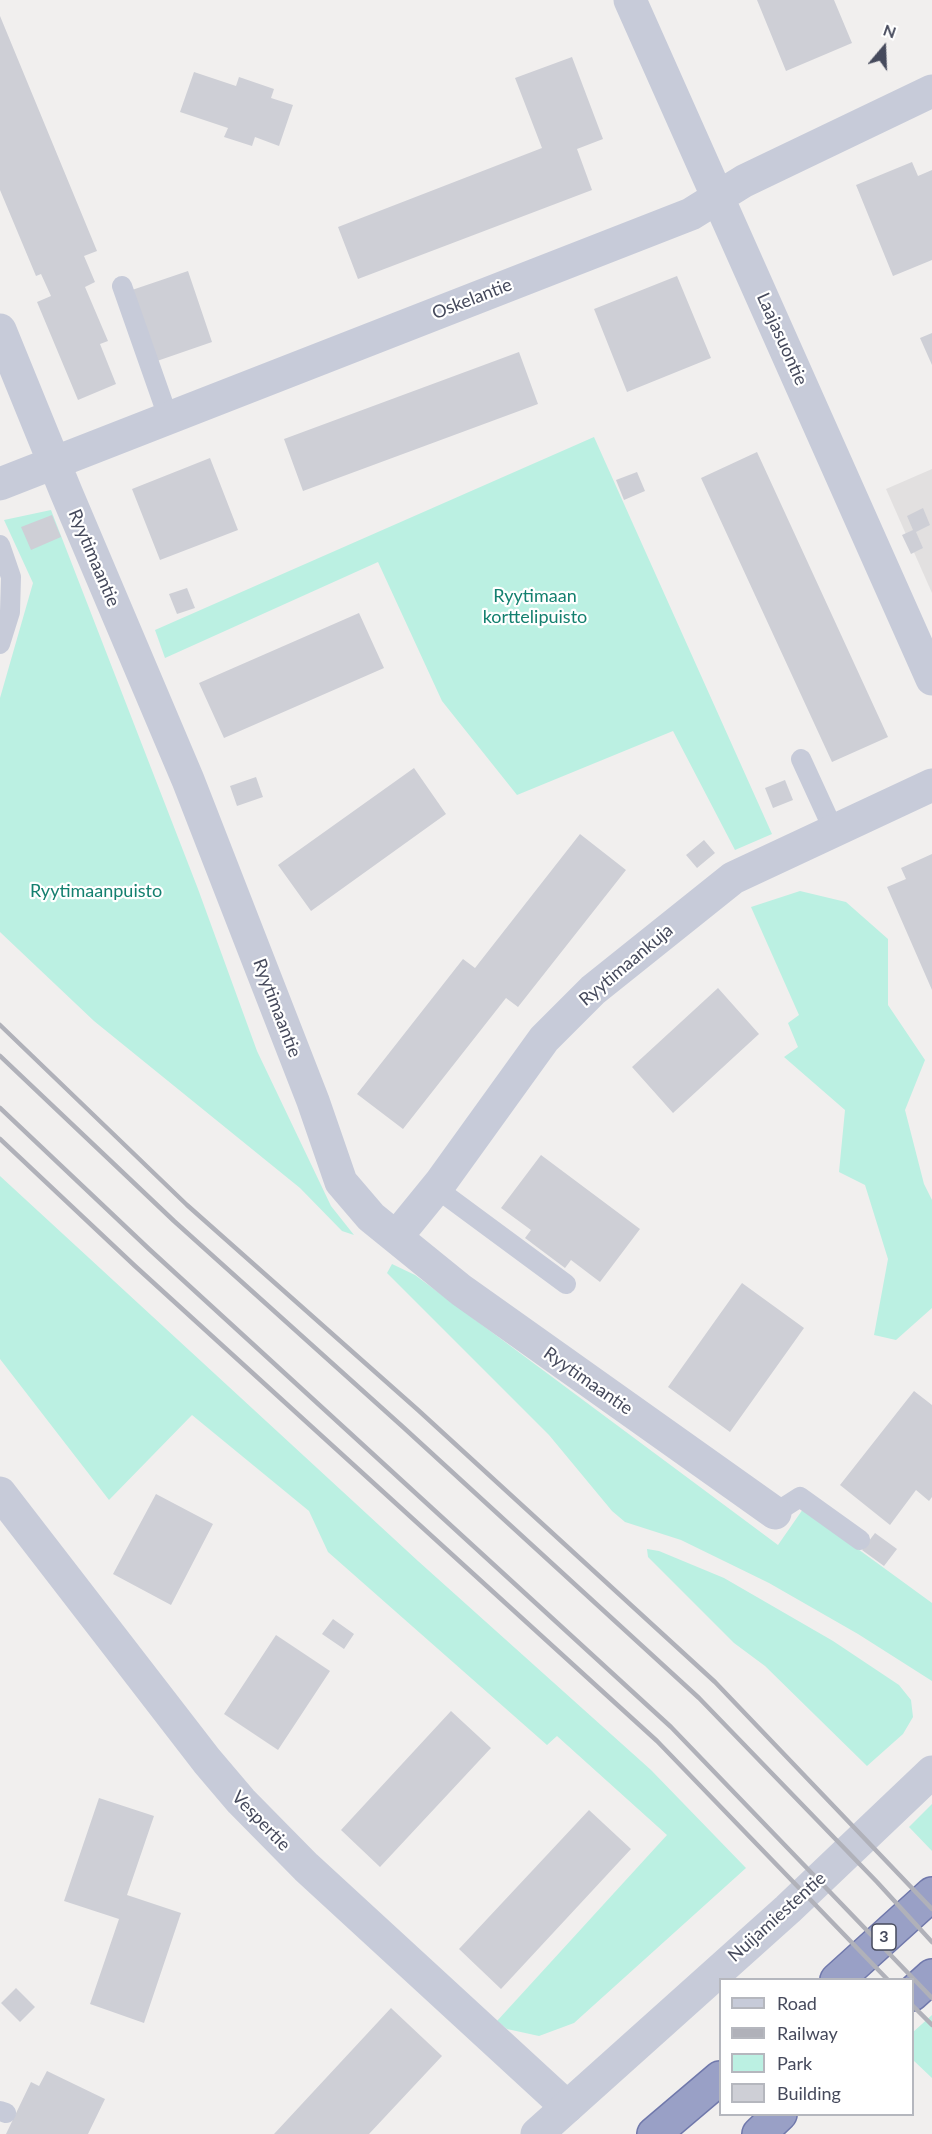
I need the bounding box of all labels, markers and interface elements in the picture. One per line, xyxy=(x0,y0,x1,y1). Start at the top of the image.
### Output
north arrow xyxy=(854,18,914,78)
text: N xyxy=(881,20,899,41)
street label: Oskelantie xyxy=(429,274,515,324)
street label: Laajasuontie xyxy=(752,289,812,389)
street label: Ryytimaantie xyxy=(64,506,124,610)
park label: Ryytimaan korttelipuisto xyxy=(483,585,587,628)
park label: Ryytimaanpuisto xyxy=(30,880,162,902)
street label: Ryytimaankuja xyxy=(575,920,677,1010)
street label: Ryytimaantie xyxy=(248,956,306,1060)
street label: Ryytimaantie xyxy=(539,1342,637,1420)
street label: Vespertie xyxy=(227,1787,295,1855)
street label: Nuijamiestentie xyxy=(724,1867,830,1967)
road number: 3 xyxy=(872,1924,896,1950)
legend xyxy=(719,1978,914,2116)
text: Road xyxy=(777,1992,817,2014)
text: Railway xyxy=(777,2022,838,2044)
text: Park xyxy=(777,2052,812,2074)
text: Building xyxy=(777,2082,841,2104)

